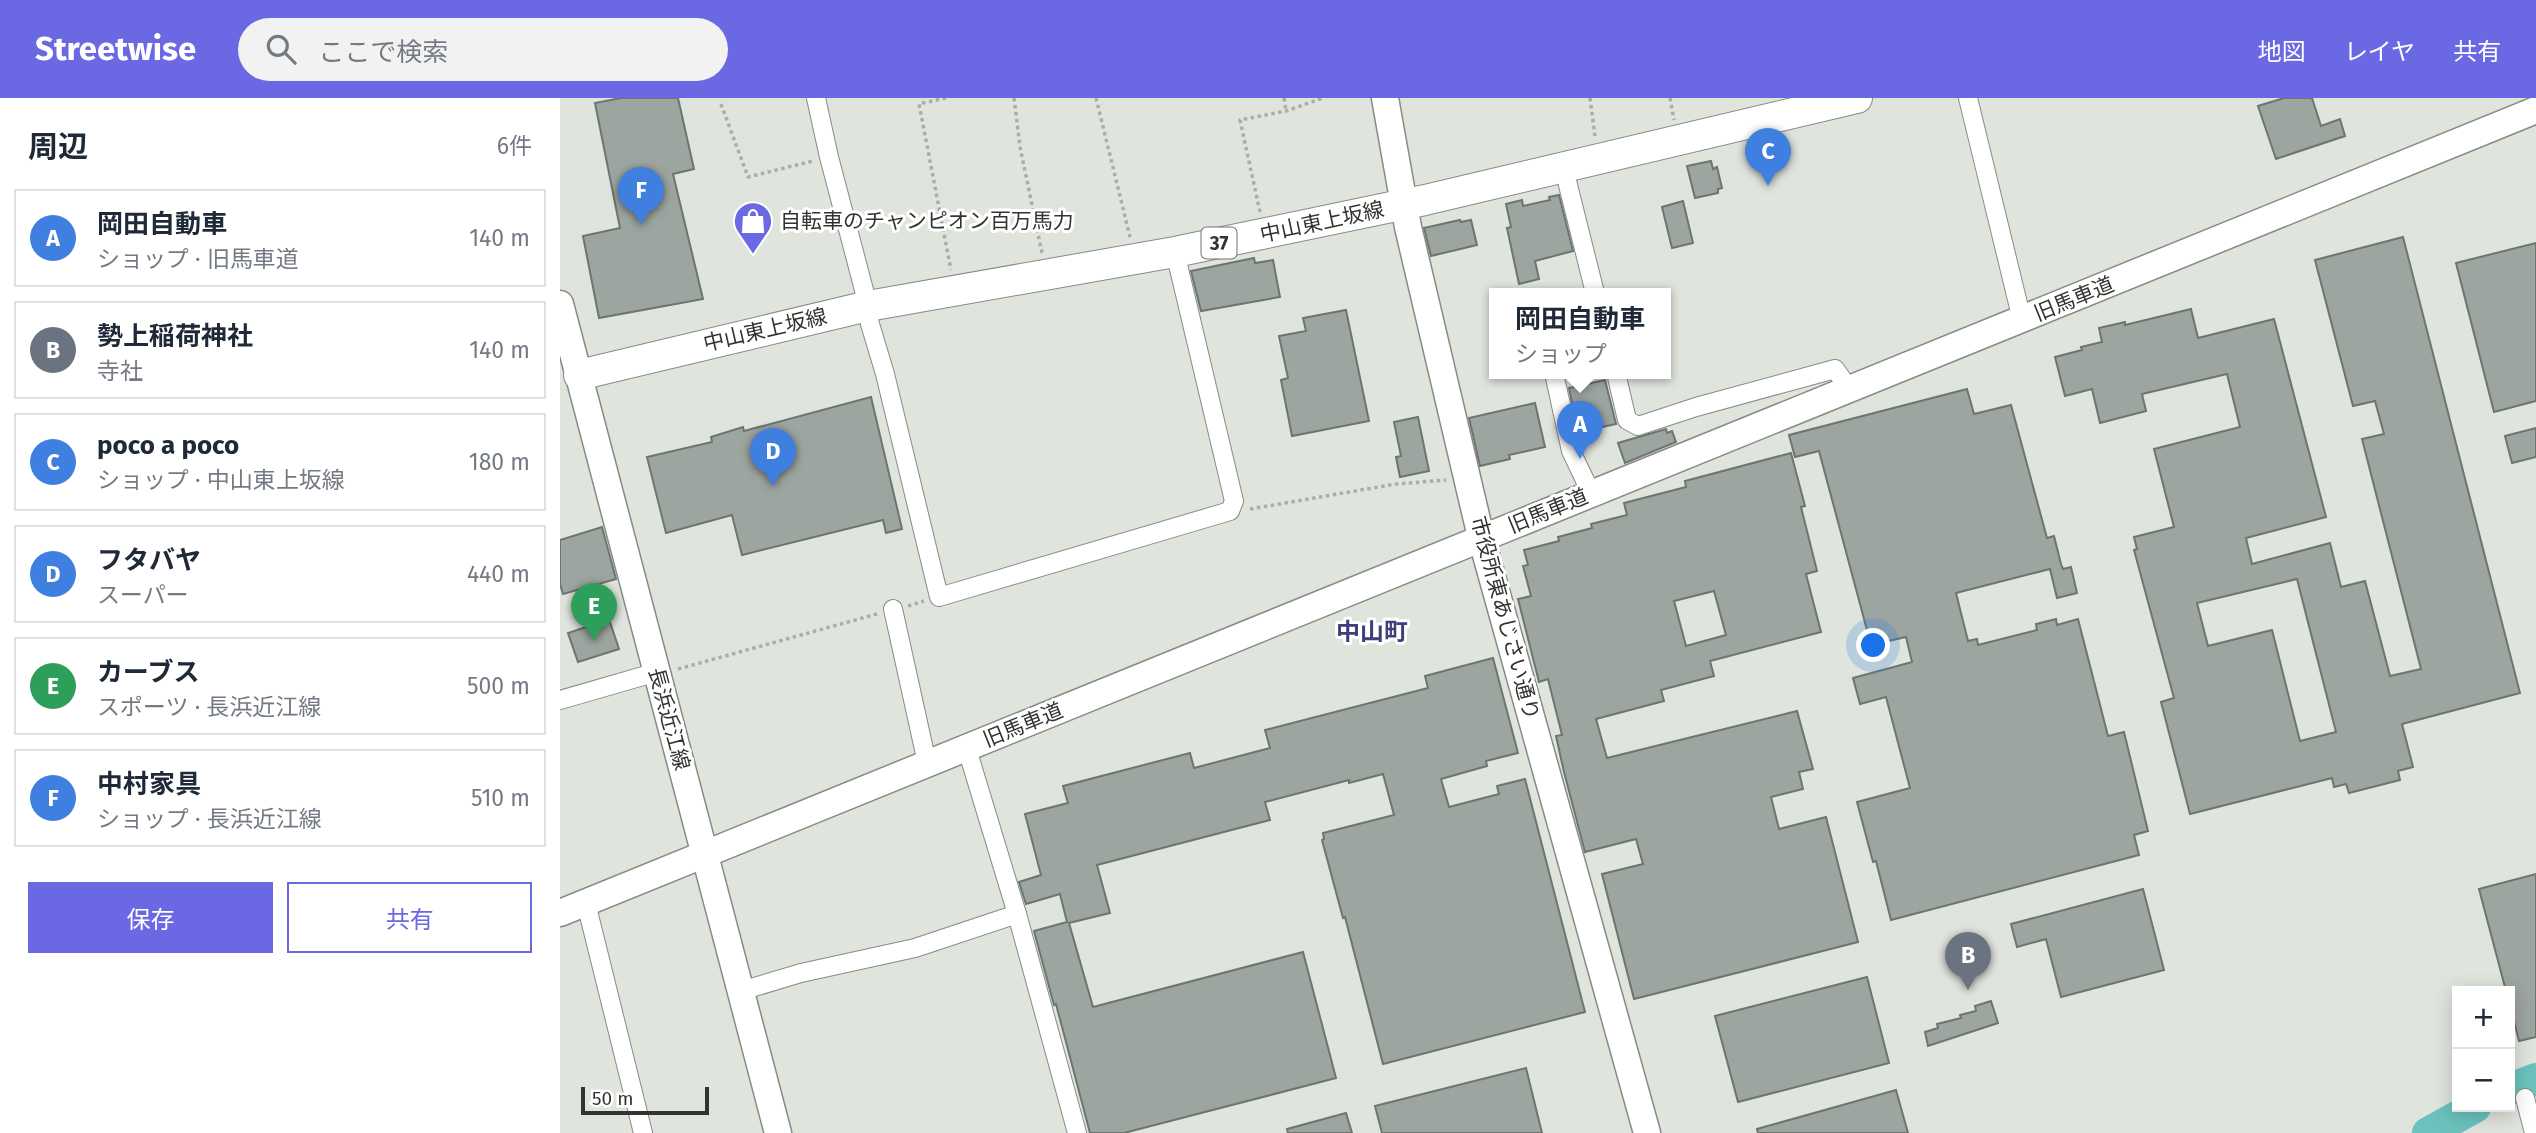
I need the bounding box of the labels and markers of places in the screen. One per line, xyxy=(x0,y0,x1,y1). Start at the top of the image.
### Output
pin: C xyxy=(1745,128,1791,186)
pin: F xyxy=(618,167,664,225)
shop icon: 自転車のチャンピオン百万馬力 xyxy=(732,200,774,255)
place label: 自転車のチャンピオン百万馬力 xyxy=(780,208,1074,234)
pin: A xyxy=(1557,401,1603,459)
pin: D xyxy=(750,428,796,486)
pin: E xyxy=(571,583,617,641)
pin: B xyxy=(1945,932,1991,990)

